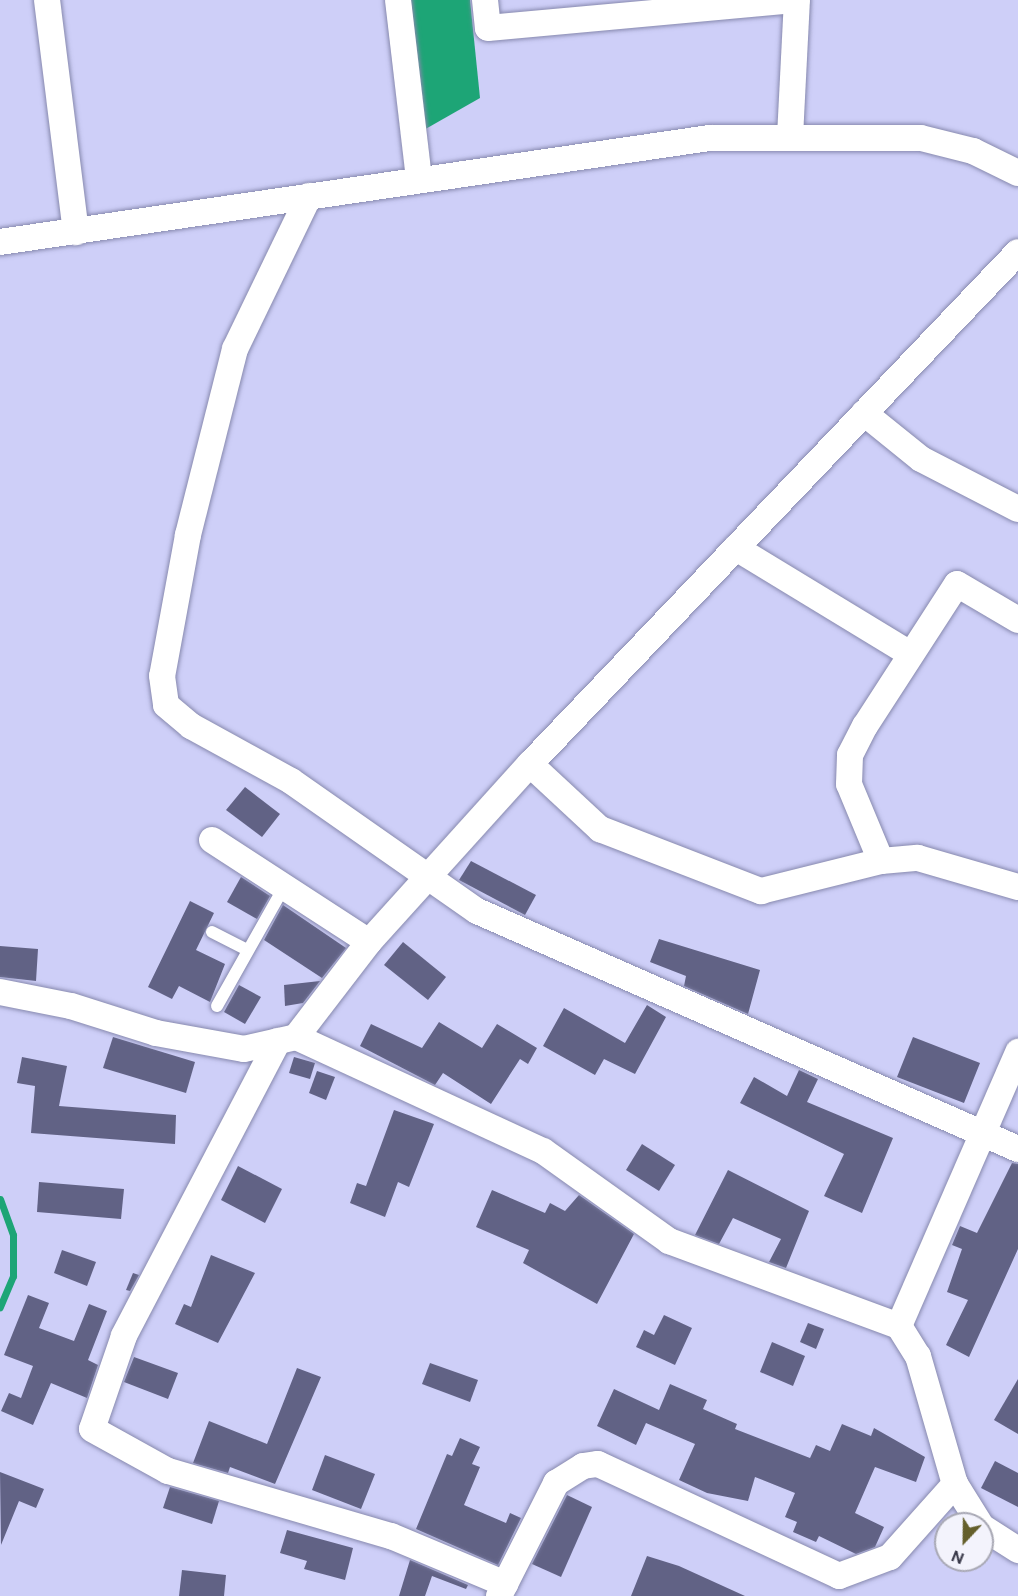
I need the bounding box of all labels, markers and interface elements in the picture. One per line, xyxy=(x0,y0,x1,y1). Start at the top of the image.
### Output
north arrow xyxy=(934,1512,994,1572)
text: N xyxy=(948,1545,967,1569)

